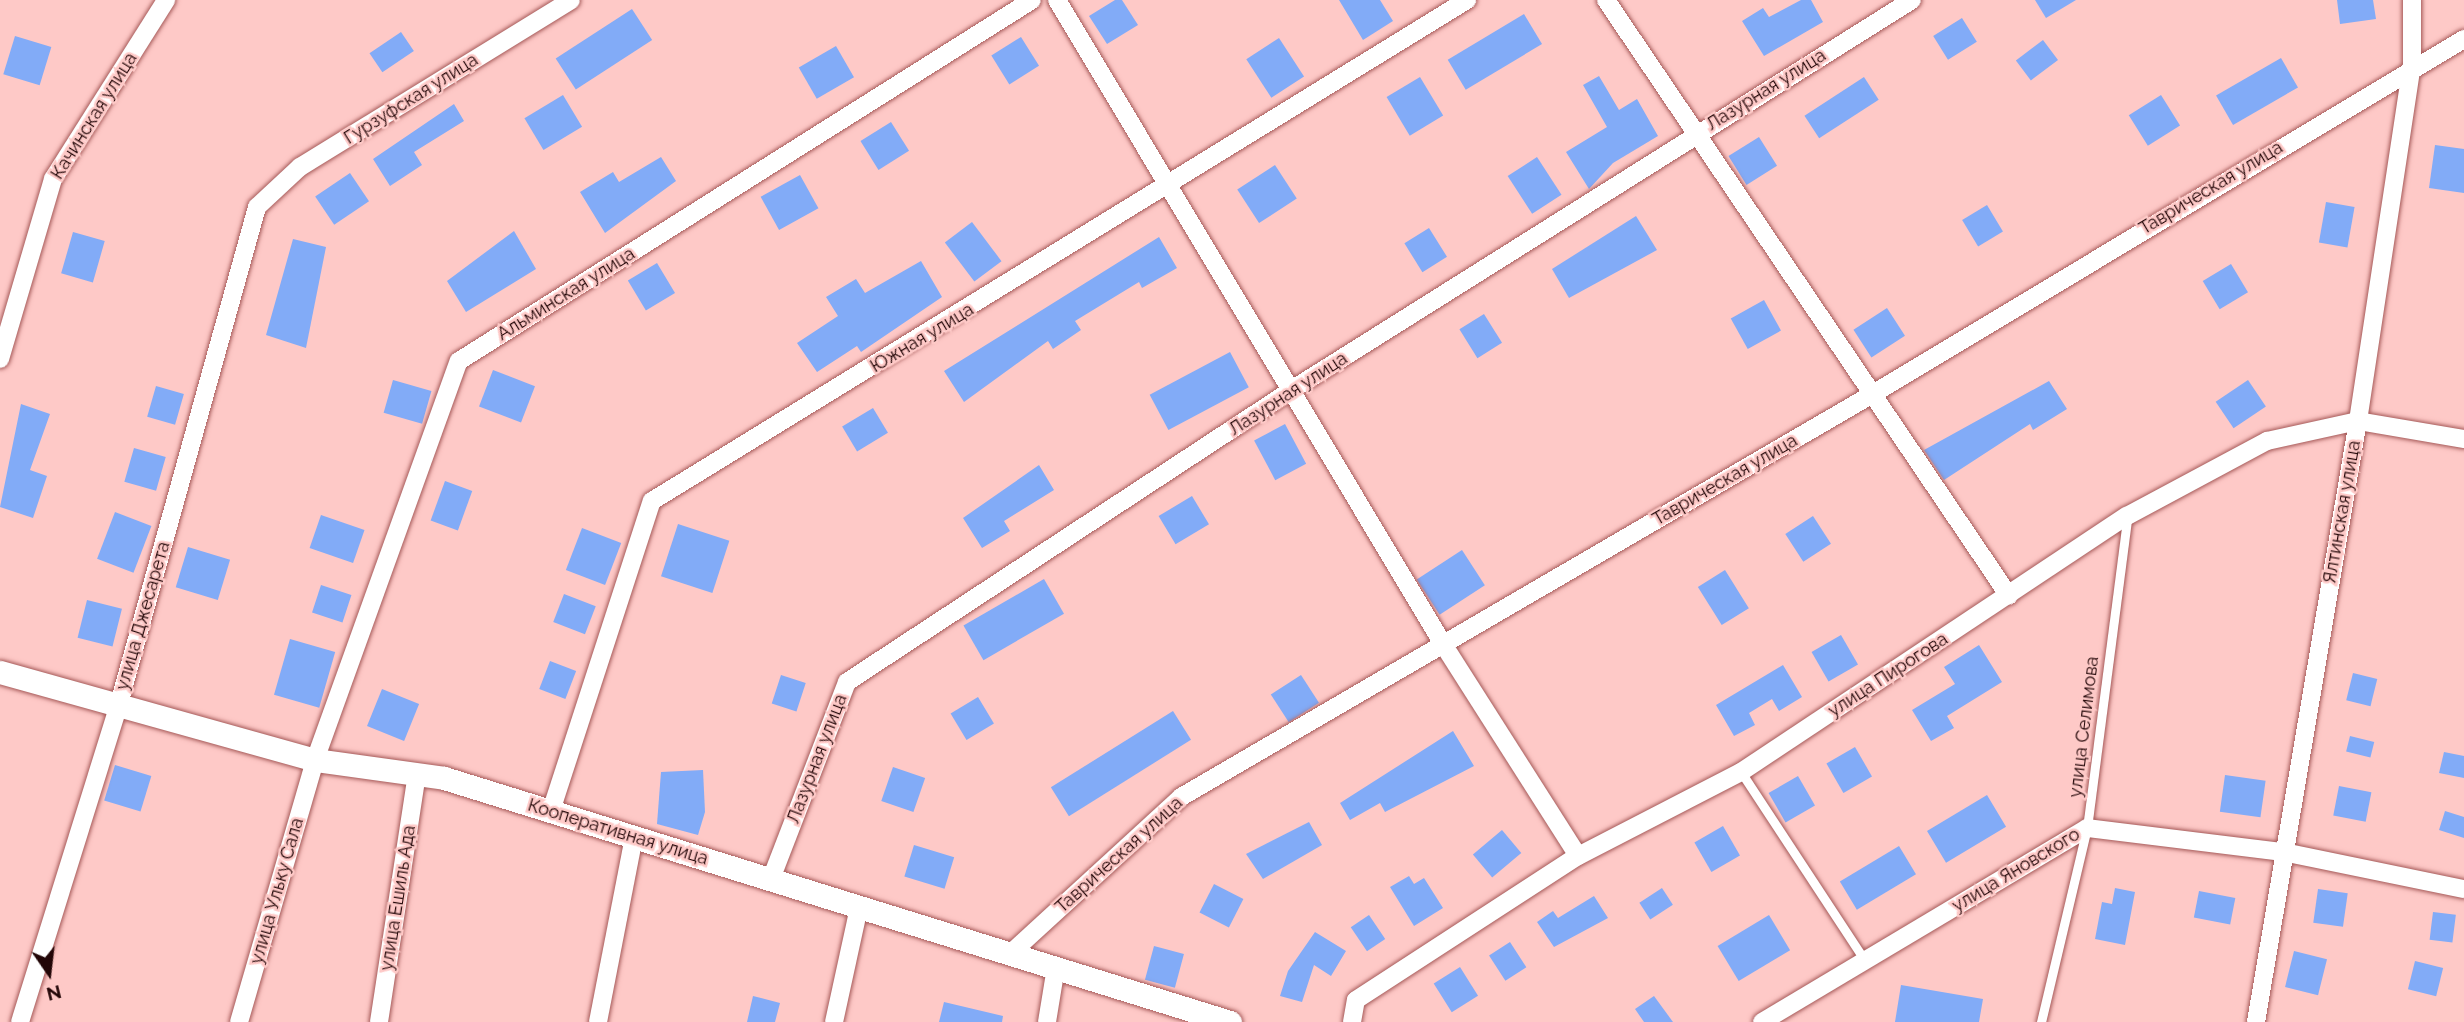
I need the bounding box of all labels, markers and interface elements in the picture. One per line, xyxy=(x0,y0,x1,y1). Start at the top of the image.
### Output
street label: Лазурная улица xyxy=(1702,44,1830,136)
street label: Качинская улица xyxy=(46,49,142,183)
street label: Гурзуфская улица xyxy=(340,49,482,149)
street label: Таврическая улица xyxy=(2135,136,2287,240)
street label: Альминская улица xyxy=(493,243,639,345)
street label: Южная улица xyxy=(866,299,978,377)
street label: Лазурная улица xyxy=(1225,348,1351,440)
street label: Таврическая улица xyxy=(1649,430,1801,530)
street label: Ялтинская улица xyxy=(2319,439,2365,585)
street label: улица Джесарета xyxy=(111,539,175,693)
street label: улица Пирогова xyxy=(1824,628,1952,722)
street label: улица Селимова xyxy=(2065,655,2103,799)
street label: Лазурная улица xyxy=(782,691,852,827)
street label: Таврическая улица xyxy=(1051,792,1187,918)
street label: Кооперативная улица xyxy=(525,794,711,870)
street label: улица Ульку Сала xyxy=(246,815,308,967)
street label: улица Ешиль Ада xyxy=(376,823,420,973)
street label: улица Яновского xyxy=(1948,823,2084,917)
north arrow xyxy=(14,938,84,1008)
text: N xyxy=(44,981,64,1006)

